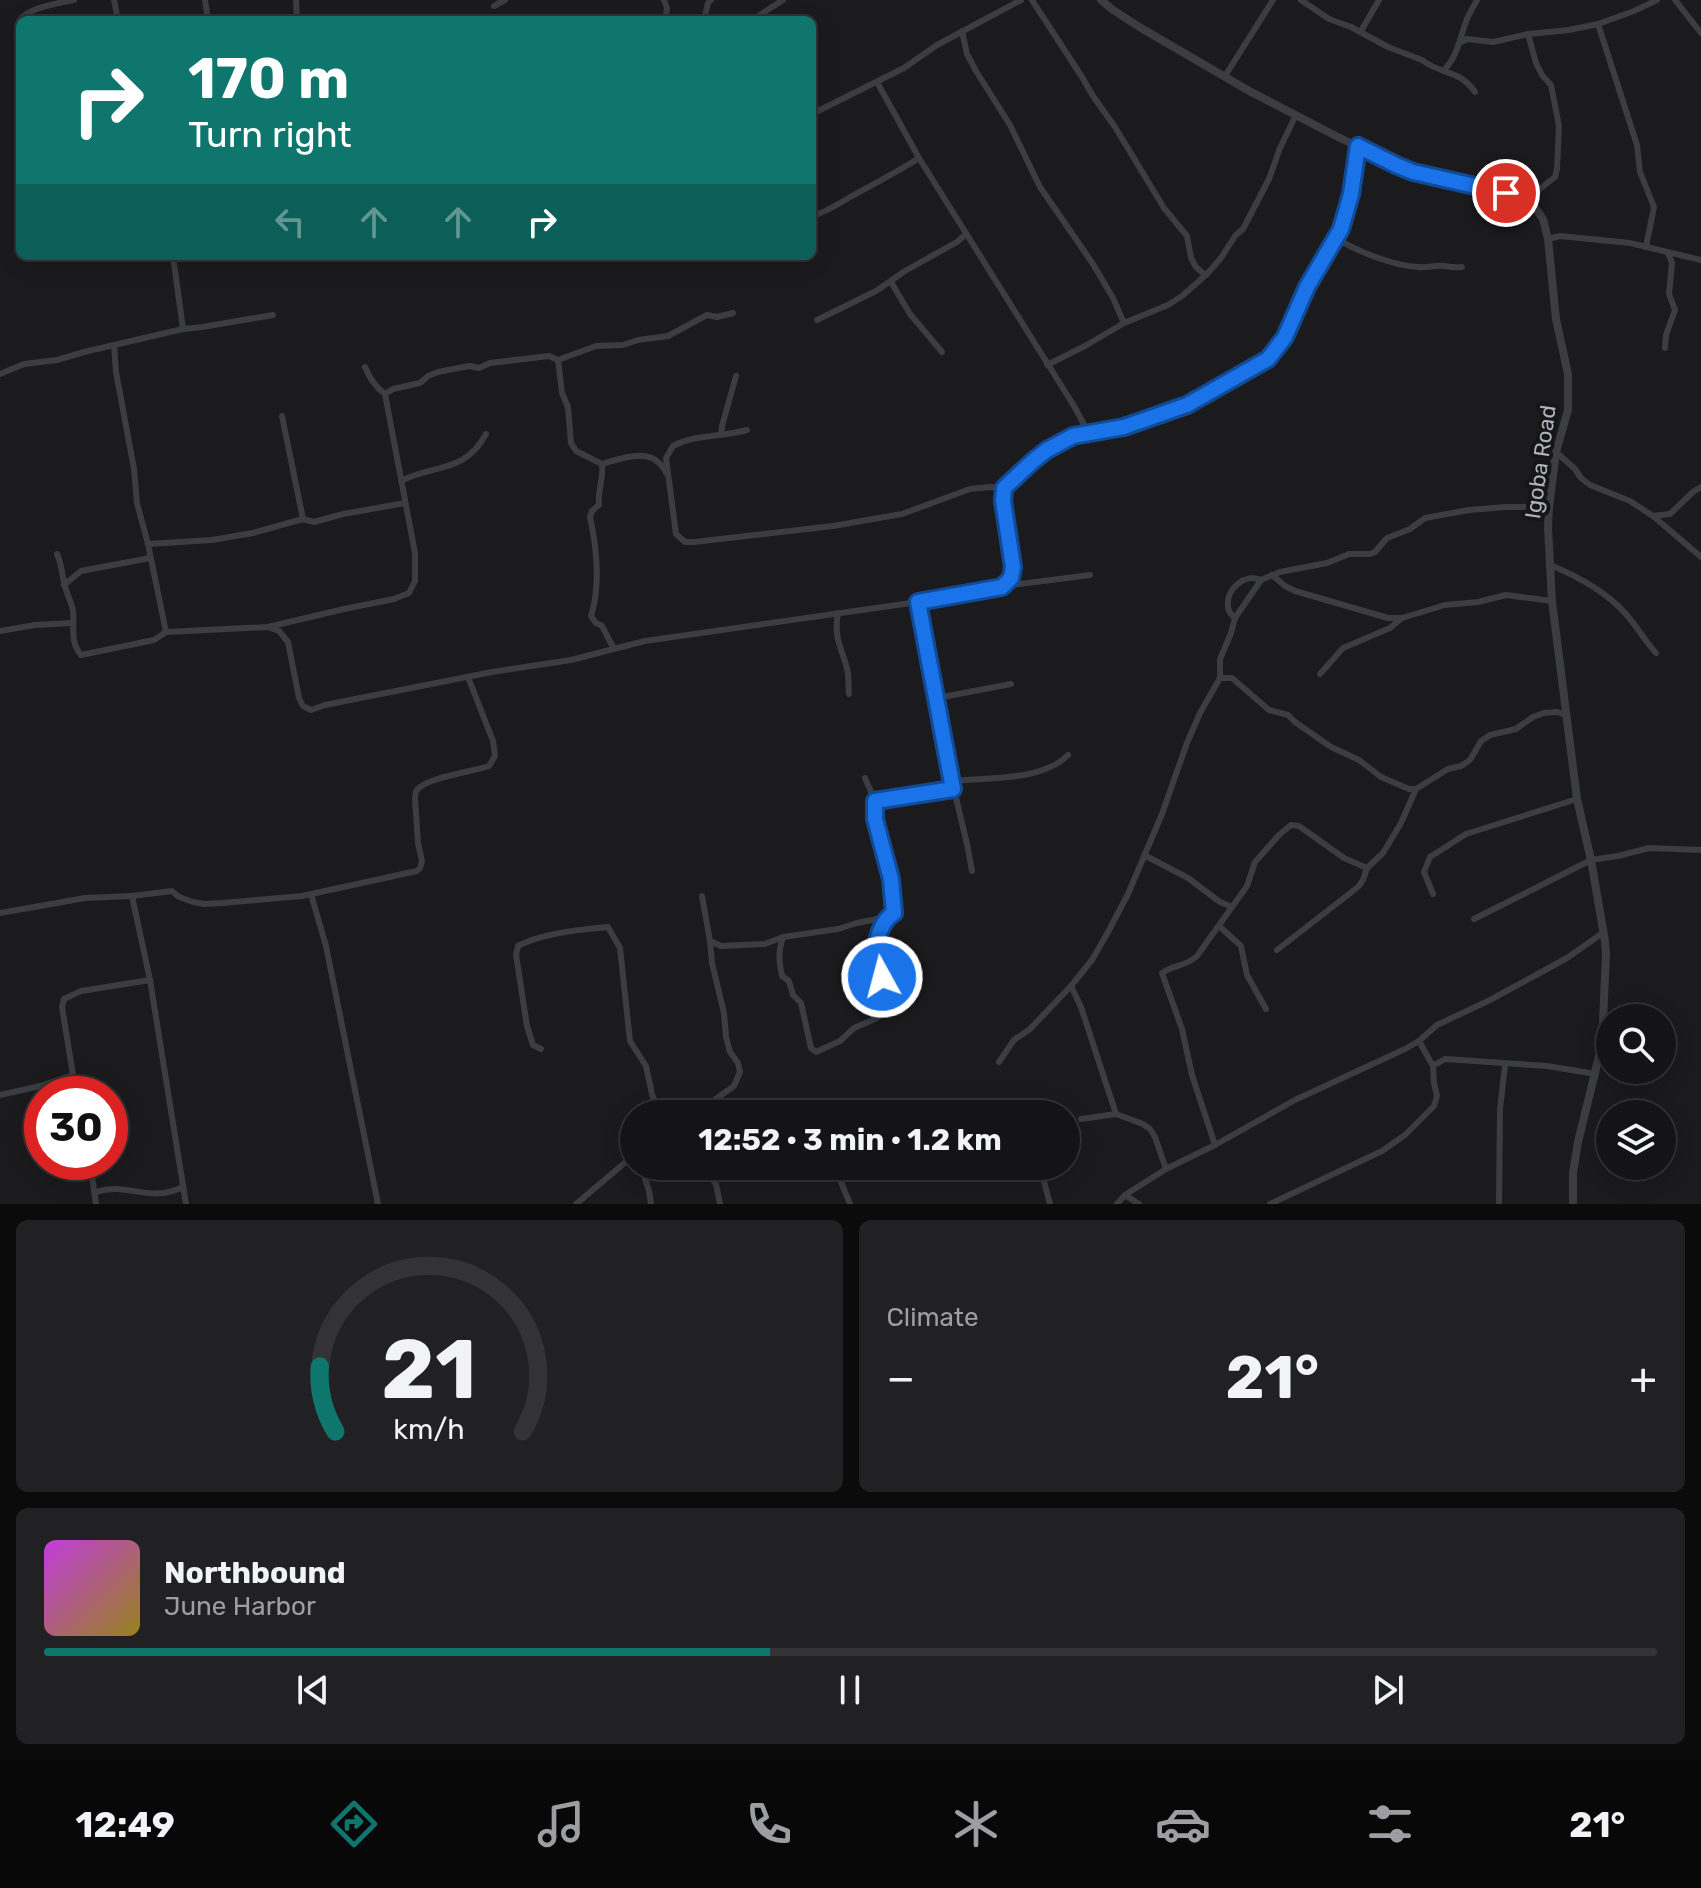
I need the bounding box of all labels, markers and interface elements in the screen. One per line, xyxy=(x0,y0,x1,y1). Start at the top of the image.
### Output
text: 170 m xyxy=(188,46,349,112)
icon: right xyxy=(56,48,160,152)
text: Turn right xyxy=(188,113,352,156)
pin xyxy=(1472,159,1540,227)
icon: arrive xyxy=(1484,171,1528,215)
icon: left xyxy=(268,200,312,244)
icon: ahead xyxy=(352,200,396,244)
icon: ahead xyxy=(436,200,480,244)
icon: right xyxy=(520,200,564,244)
street label: Igoba Road xyxy=(1519,403,1562,521)
position arrow xyxy=(840,935,924,1019)
map controls xyxy=(1596,1004,1676,1180)
button: search xyxy=(1596,1004,1676,1084)
speed limit sign: 30 xyxy=(24,1076,128,1180)
button: layers xyxy=(1596,1100,1676,1180)
text: 12:52 · 3 min · 1.2 km xyxy=(698,1122,1002,1158)
text: Climate xyxy=(887,1302,979,1333)
text: 21 xyxy=(382,1320,477,1419)
text: 21° xyxy=(1226,1342,1319,1413)
text: − xyxy=(887,1352,915,1404)
text: + xyxy=(1630,1352,1657,1404)
text: km/h xyxy=(394,1412,465,1446)
text: Northbound xyxy=(164,1555,346,1591)
text: June Harbor xyxy=(164,1591,316,1622)
icon: previous xyxy=(291,1668,335,1712)
icon: pause xyxy=(828,1668,872,1712)
icon: next xyxy=(1366,1668,1410,1712)
icon: directions xyxy=(326,1796,382,1852)
icon: music xyxy=(533,1796,589,1852)
icon: phone xyxy=(741,1796,797,1852)
icon: climate xyxy=(948,1796,1004,1852)
icon: car xyxy=(1155,1796,1211,1852)
icon: filters xyxy=(1362,1796,1418,1852)
text: 12:49 xyxy=(76,1803,175,1846)
text: 21° xyxy=(1569,1803,1625,1846)

